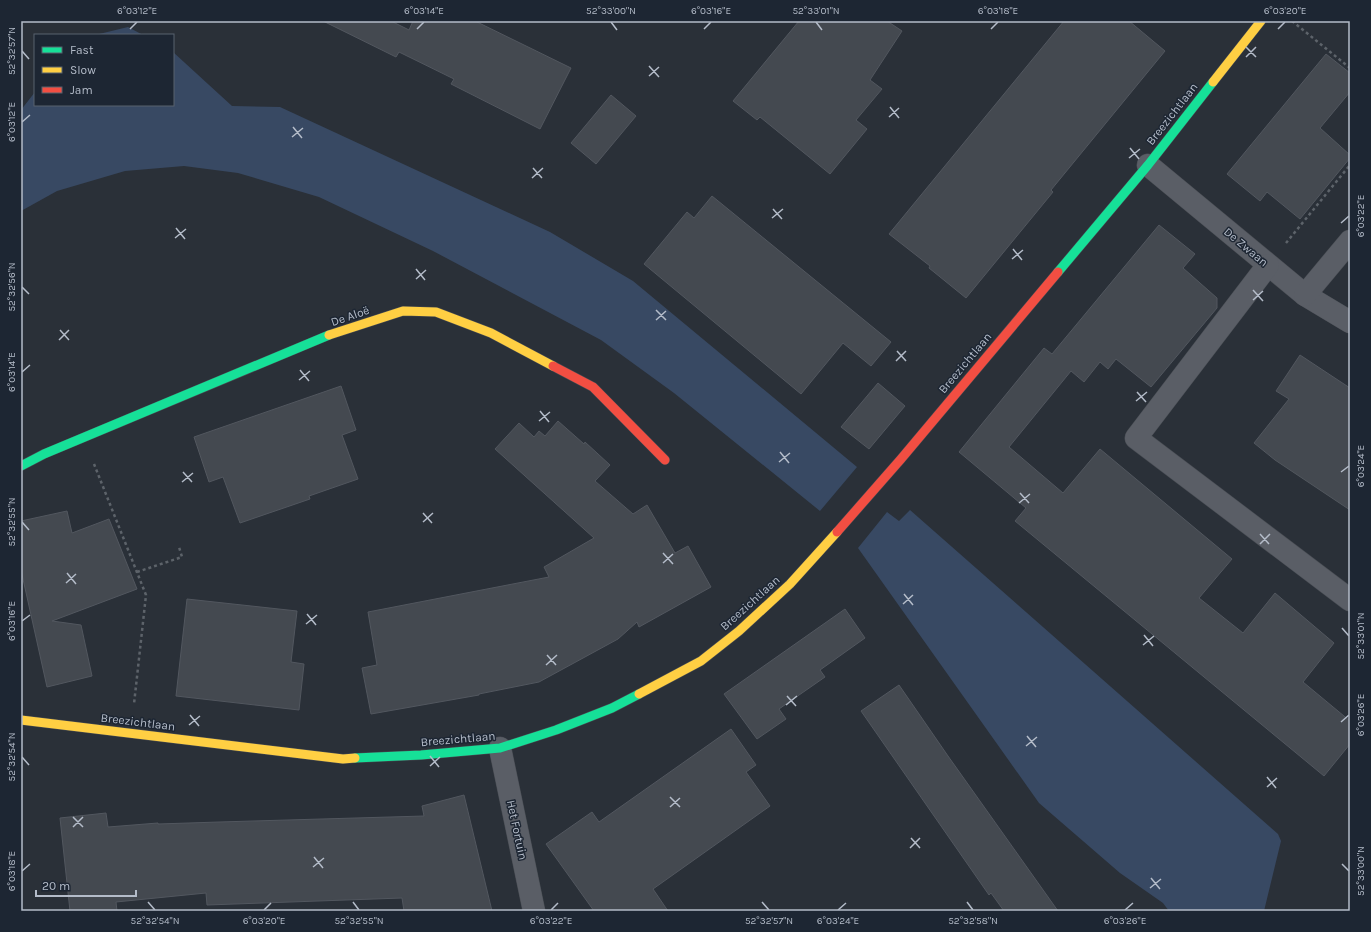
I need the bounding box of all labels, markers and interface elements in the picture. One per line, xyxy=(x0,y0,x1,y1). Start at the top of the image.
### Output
text: 6°03'12"E xyxy=(117,5,157,17)
text: 6°03'14"E xyxy=(404,5,444,17)
text: 52°33'00"N xyxy=(586,5,636,17)
text: 6°03'16"E xyxy=(691,5,731,17)
text: 52°33'01"N xyxy=(792,5,840,17)
text: 6°03'18"E xyxy=(978,5,1018,17)
text: 6°03'20"E xyxy=(1264,5,1306,17)
text: 52°32'57"N xyxy=(6,27,18,75)
legend xyxy=(34,34,174,106)
text: Fast xyxy=(70,43,94,57)
text: Slow xyxy=(70,63,96,77)
street label: Breezichtlaan xyxy=(1143,80,1201,148)
text: Jam xyxy=(70,83,93,97)
text: 6°03'12"E xyxy=(6,102,18,142)
text: 6°03'22"E xyxy=(1355,195,1367,237)
street label: De Zwaan xyxy=(1221,225,1271,269)
text: 52°32'56"N xyxy=(6,262,18,312)
street label: De Aloë xyxy=(329,303,371,329)
street label: Breezichtlaan xyxy=(935,330,995,396)
text: 6°03'14"E xyxy=(6,352,18,392)
text: 6°03'24"E xyxy=(1355,445,1367,487)
text: 52°32'55"N xyxy=(6,497,18,547)
street label: Breezichtlaan xyxy=(717,573,783,633)
text: 6°03'16"E xyxy=(6,601,18,641)
text: 52°33'01"N xyxy=(1355,612,1367,660)
text: 6°03'26"E xyxy=(1355,694,1367,736)
street label: Breezichtlaan xyxy=(100,710,176,734)
street label: Breezichtlaan xyxy=(420,729,496,749)
text: 52°32'54"N xyxy=(6,732,18,782)
street label: Het Fortuin xyxy=(504,799,530,861)
text: 52°33'00"N xyxy=(1355,846,1367,896)
text: 6°03'18"E xyxy=(6,851,18,891)
scale bar xyxy=(36,872,136,898)
text: 20 m xyxy=(42,879,70,893)
text: 52°32'54"N xyxy=(130,915,180,927)
text: 6°03'20"E xyxy=(243,915,285,927)
text: 52°32'55"N xyxy=(334,915,384,927)
text: 6°03'22"E xyxy=(530,915,572,927)
text: 52°32'57"N xyxy=(745,915,793,927)
text: 6°03'24"E xyxy=(817,915,859,927)
text: 52°32'58"N xyxy=(948,915,998,927)
text: 6°03'26"E xyxy=(1104,915,1146,927)

